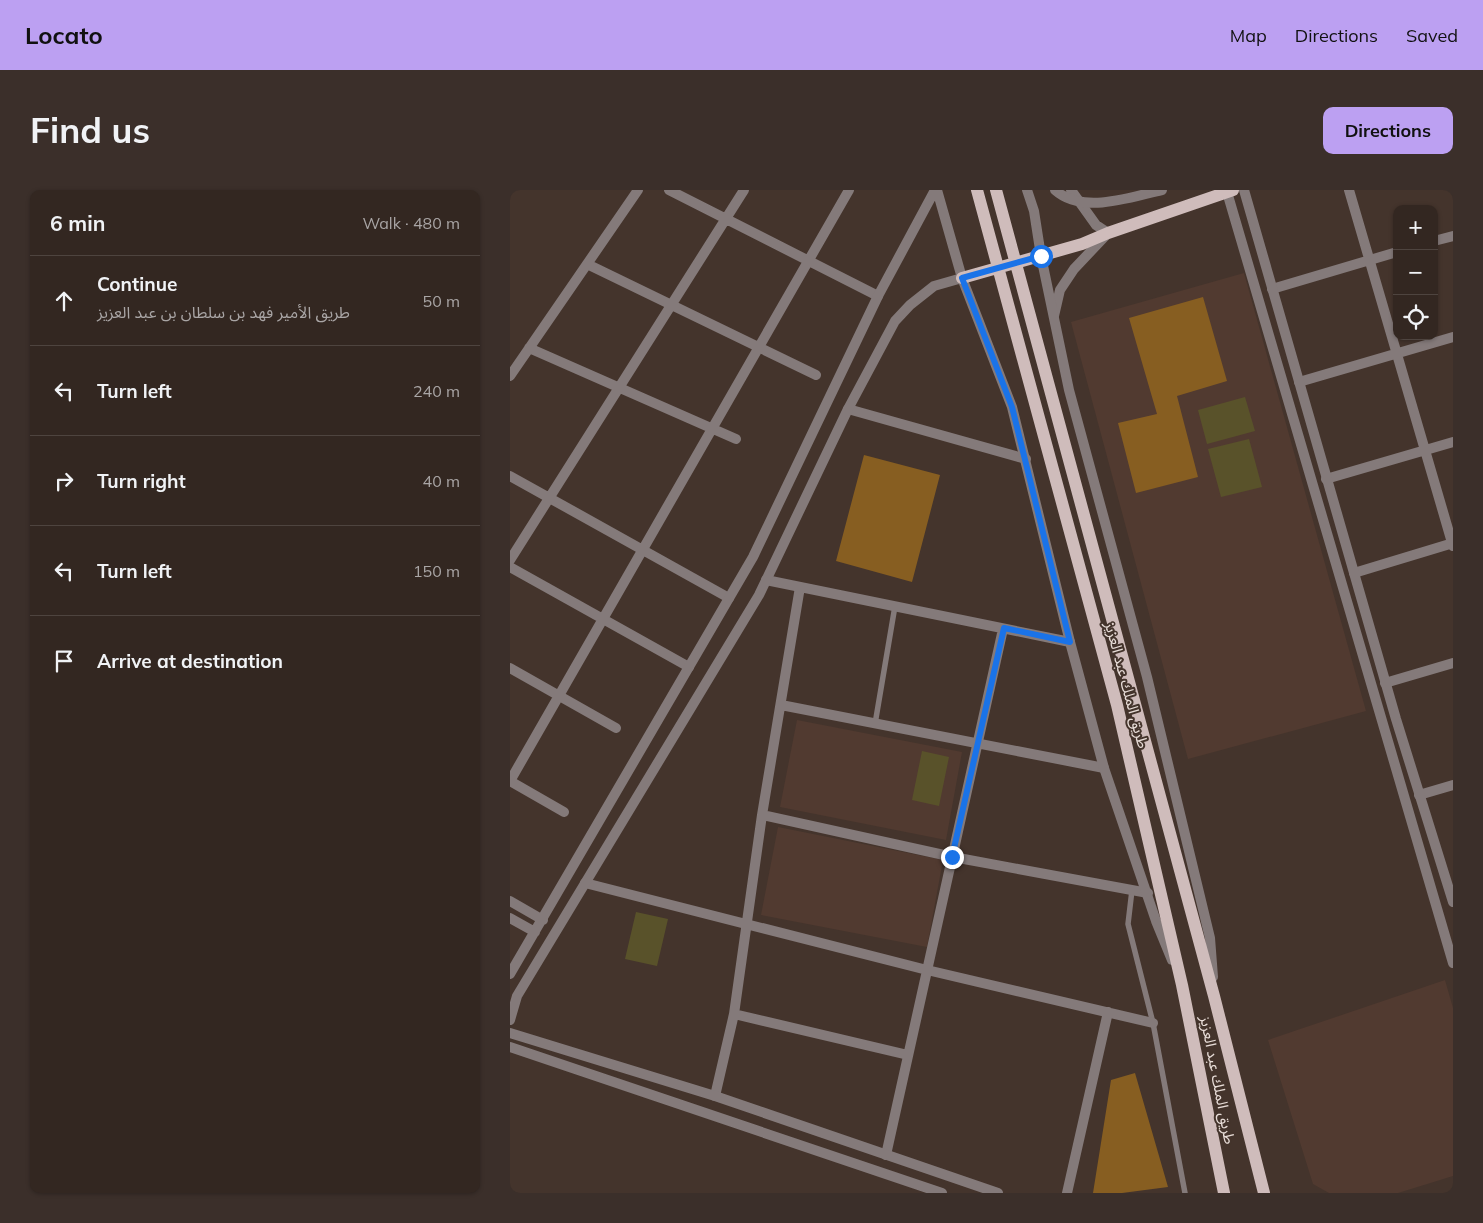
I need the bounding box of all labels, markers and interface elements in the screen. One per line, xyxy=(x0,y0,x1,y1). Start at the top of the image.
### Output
text: Locato xyxy=(25,20,103,50)
text: Map xyxy=(1230,24,1267,47)
text: Directions xyxy=(1295,24,1378,47)
text: Saved xyxy=(1406,24,1458,47)
button: Directions xyxy=(1323,107,1453,154)
text: Find us xyxy=(30,108,150,152)
map controls xyxy=(1393,205,1438,340)
button: + xyxy=(1393,205,1438,250)
text: 6 min xyxy=(50,210,105,236)
text: Walk · 480 m xyxy=(362,213,460,233)
route start xyxy=(1030,245,1053,268)
button: − xyxy=(1393,250,1438,295)
text: Continue xyxy=(97,272,177,296)
icon: ahead xyxy=(50,287,78,315)
text: 50 m xyxy=(423,291,460,311)
button: locate xyxy=(1393,295,1438,340)
text: طريق الأمير فهد بن سلطان بن عبد العزيز xyxy=(97,302,350,322)
icon: left xyxy=(50,377,78,405)
text: Turn left xyxy=(97,379,172,403)
text: 240 m xyxy=(413,381,460,401)
icon: right xyxy=(50,467,78,495)
text: Turn right xyxy=(97,469,186,493)
text: 40 m xyxy=(423,471,460,491)
icon: left xyxy=(50,557,78,585)
text: Turn left xyxy=(97,559,172,583)
text: 150 m xyxy=(413,561,460,581)
street label: طريق الملك عبد العزيز xyxy=(1100,619,1153,751)
icon: arrive xyxy=(50,647,78,675)
text: Arrive at destination xyxy=(97,649,283,673)
route end xyxy=(941,846,964,869)
street label: طريق الملك عبد العزيز xyxy=(1195,1013,1240,1146)

